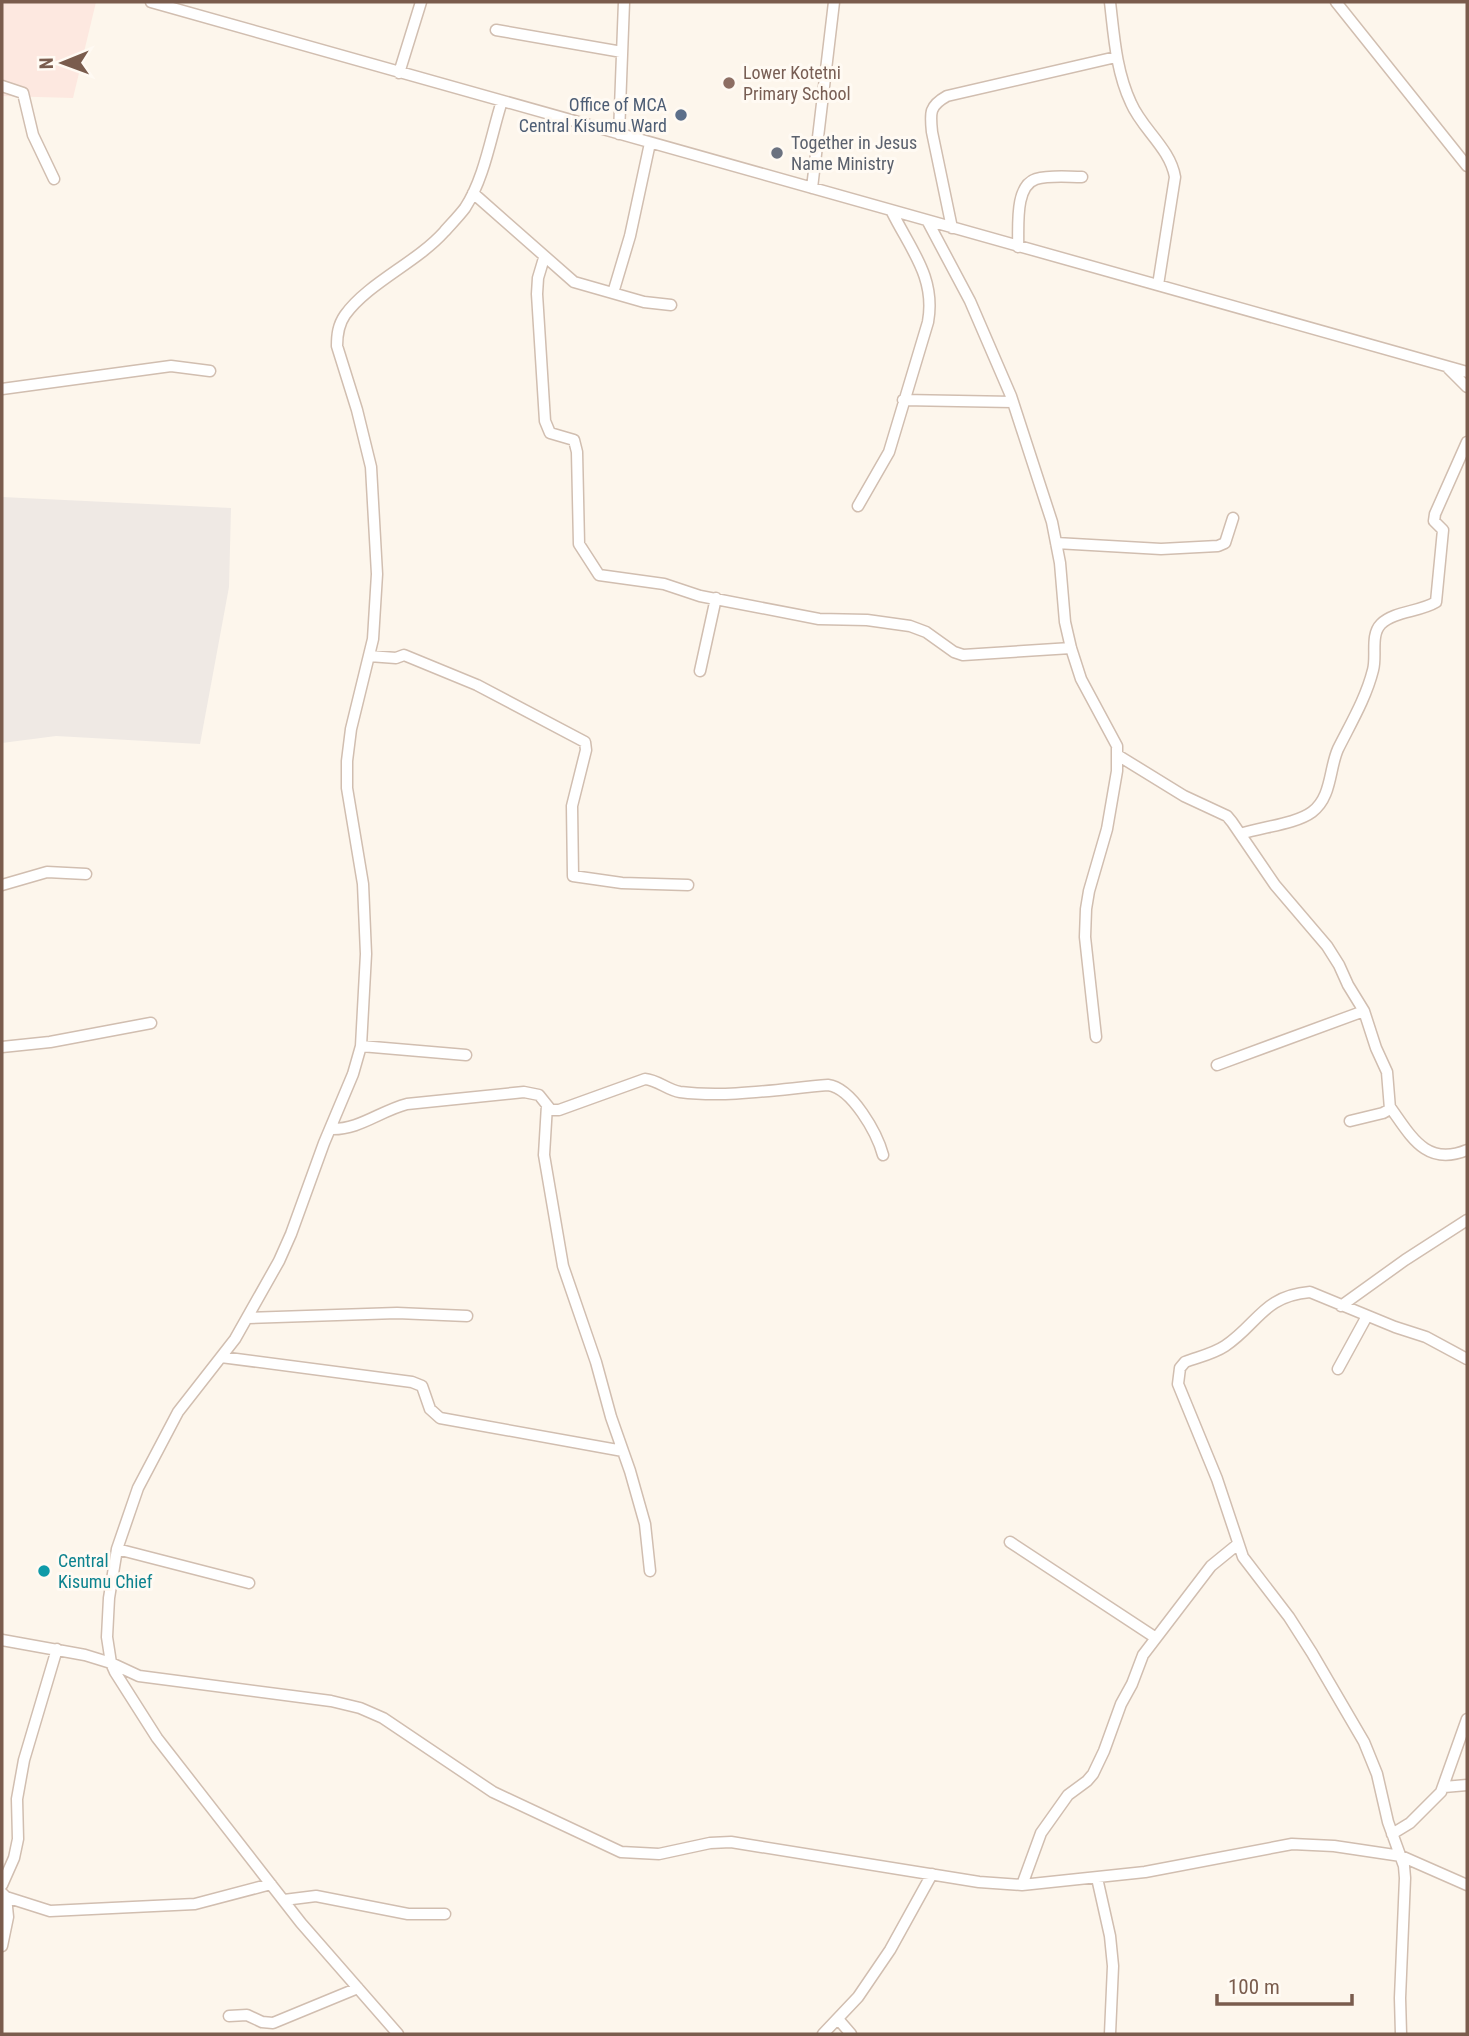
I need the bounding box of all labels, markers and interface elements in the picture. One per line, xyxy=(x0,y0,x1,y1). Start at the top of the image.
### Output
north arrow xyxy=(28,28,98,98)
text: N xyxy=(35,57,58,69)
place label: Lower Kotetni Primary School xyxy=(743,62,851,104)
marker: Lower Kotetni Primary School xyxy=(721,75,737,91)
place label: Office of MCA Central Kisumu Ward xyxy=(519,94,668,136)
marker: Office of MCA Central Kisumu Ward xyxy=(673,107,689,123)
place label: Together in Jesus Name Ministry xyxy=(791,132,917,174)
marker: Together in Jesus Name Ministry xyxy=(769,145,785,161)
place label: Central Kisumu Chief xyxy=(58,1550,153,1592)
marker: Central Kisumu Chief xyxy=(36,1563,52,1579)
scale bar xyxy=(1217,1962,1352,2006)
text: 100 m xyxy=(1228,1975,1280,1999)

